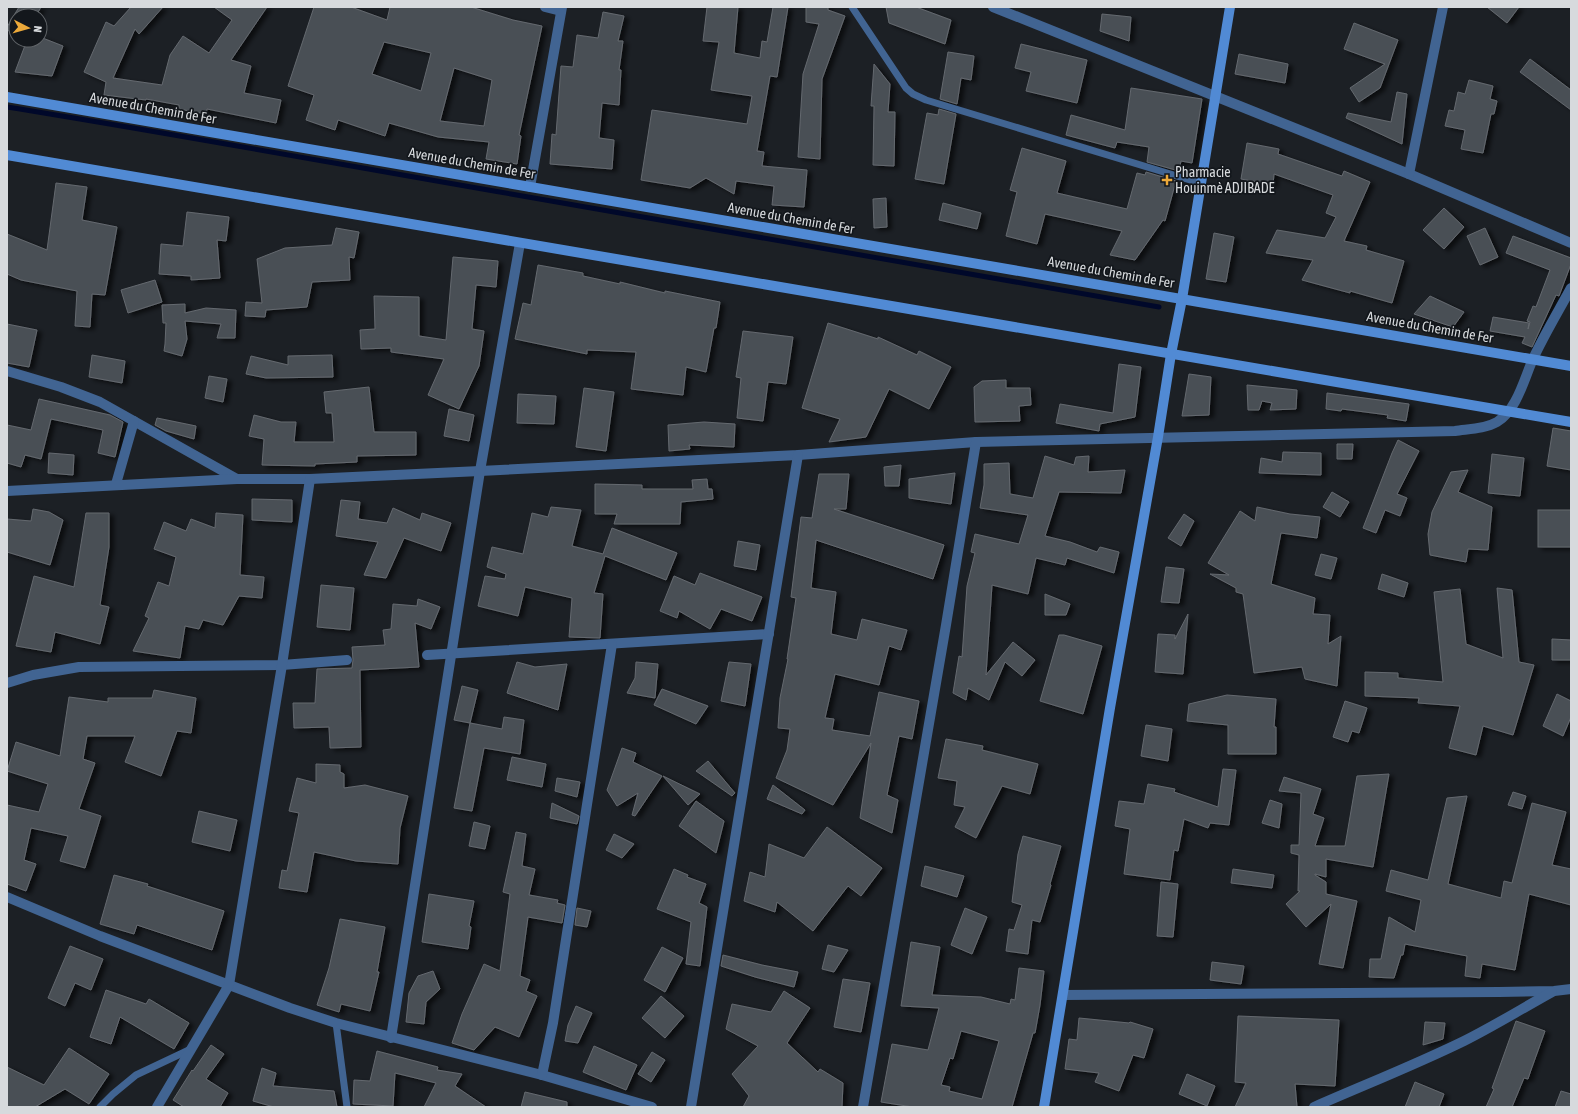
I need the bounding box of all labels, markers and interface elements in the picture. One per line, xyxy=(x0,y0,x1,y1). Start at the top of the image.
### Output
north arrow xyxy=(8,8,48,48)
text: N xyxy=(32,25,44,33)
street label: Avenue du Chemin de Fer xyxy=(88,89,218,127)
street label: Avenue du Chemin de Fer xyxy=(407,144,537,182)
place label: Pharmacie Houinmè ADJIBADE xyxy=(1175,164,1275,196)
marker: Pharmacie Houinmè ADJIBADE xyxy=(1162,175,1172,185)
street label: Avenue du Chemin de Fer xyxy=(726,199,856,237)
street label: Avenue du Chemin de Fer xyxy=(1046,253,1176,291)
street label: Avenue du Chemin de Fer xyxy=(1365,308,1495,346)

